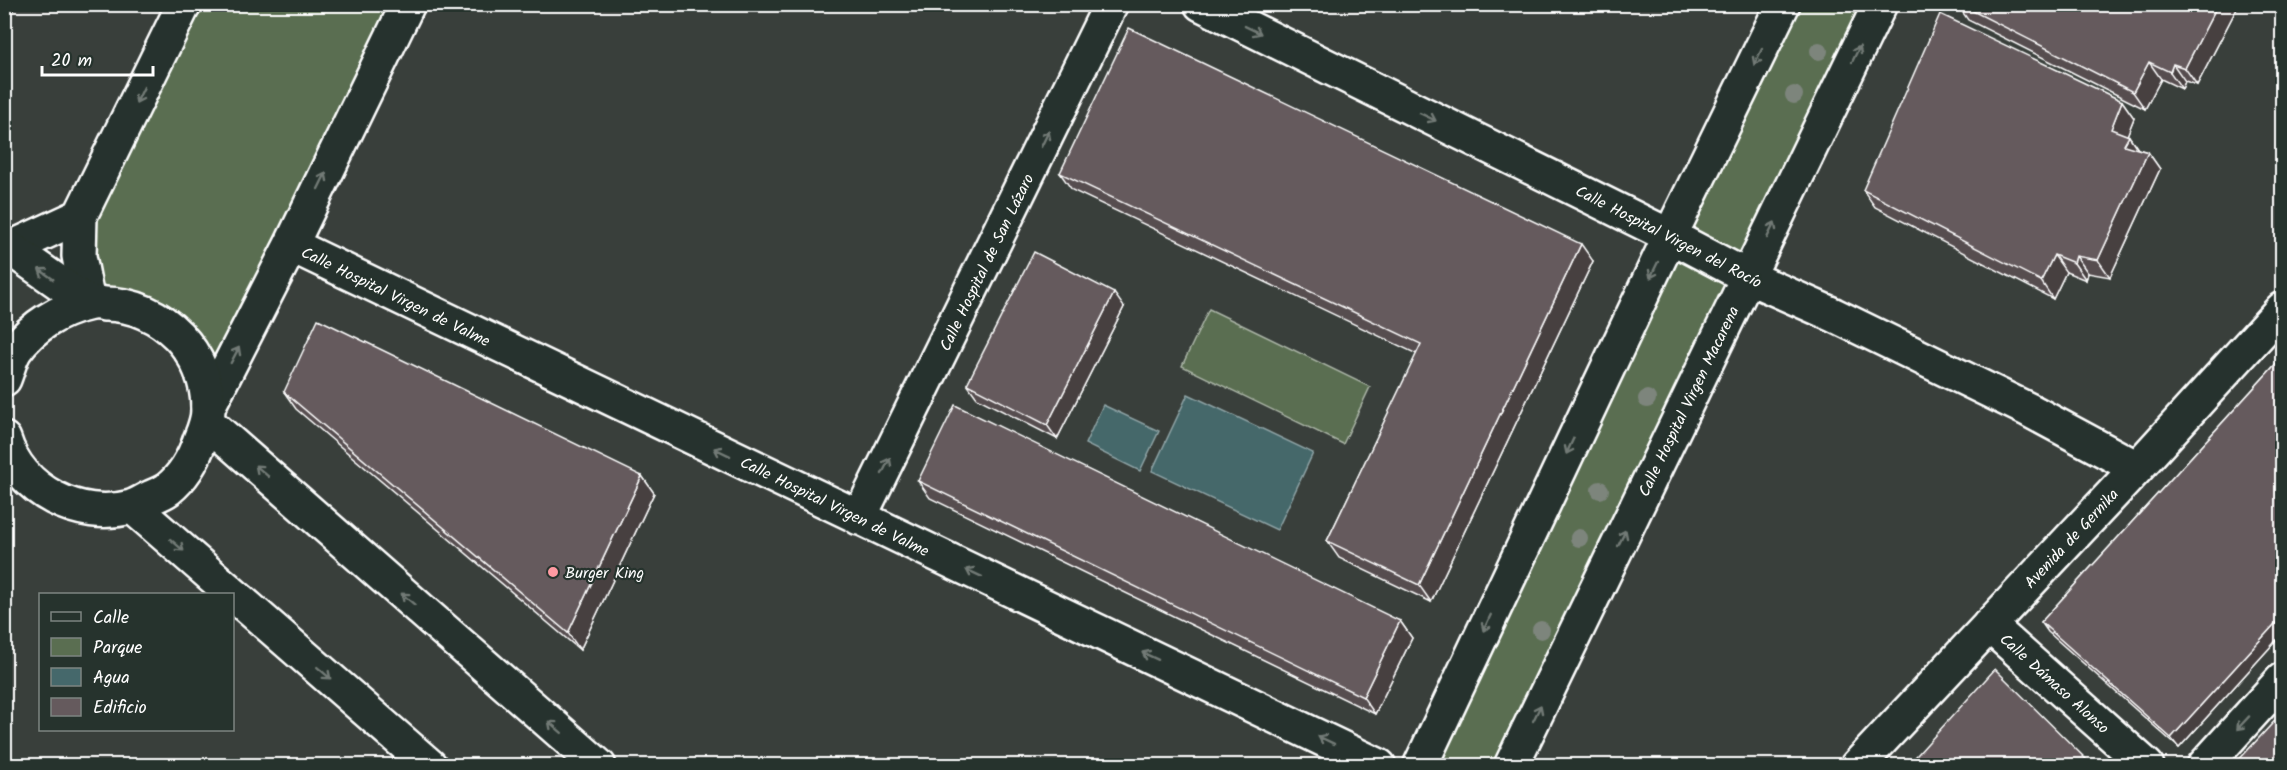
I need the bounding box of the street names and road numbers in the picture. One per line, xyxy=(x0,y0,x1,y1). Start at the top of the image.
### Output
street label: Calle Hospital de San Lázaro xyxy=(933,170,1041,356)
street label: Calle Hospital Virgen del Rocío xyxy=(1571,179,1766,295)
street label: Calle Hospital Virgen de Valme xyxy=(297,241,494,354)
street label: Calle Hospital Virgen Macarena xyxy=(1632,302,1746,501)
street label: Calle Hospital Virgen de Valme xyxy=(736,451,933,564)
street label: Avenida de Gernika xyxy=(2019,483,2125,595)
street label: Calle Dámaso Alonso xyxy=(1993,628,2115,740)

